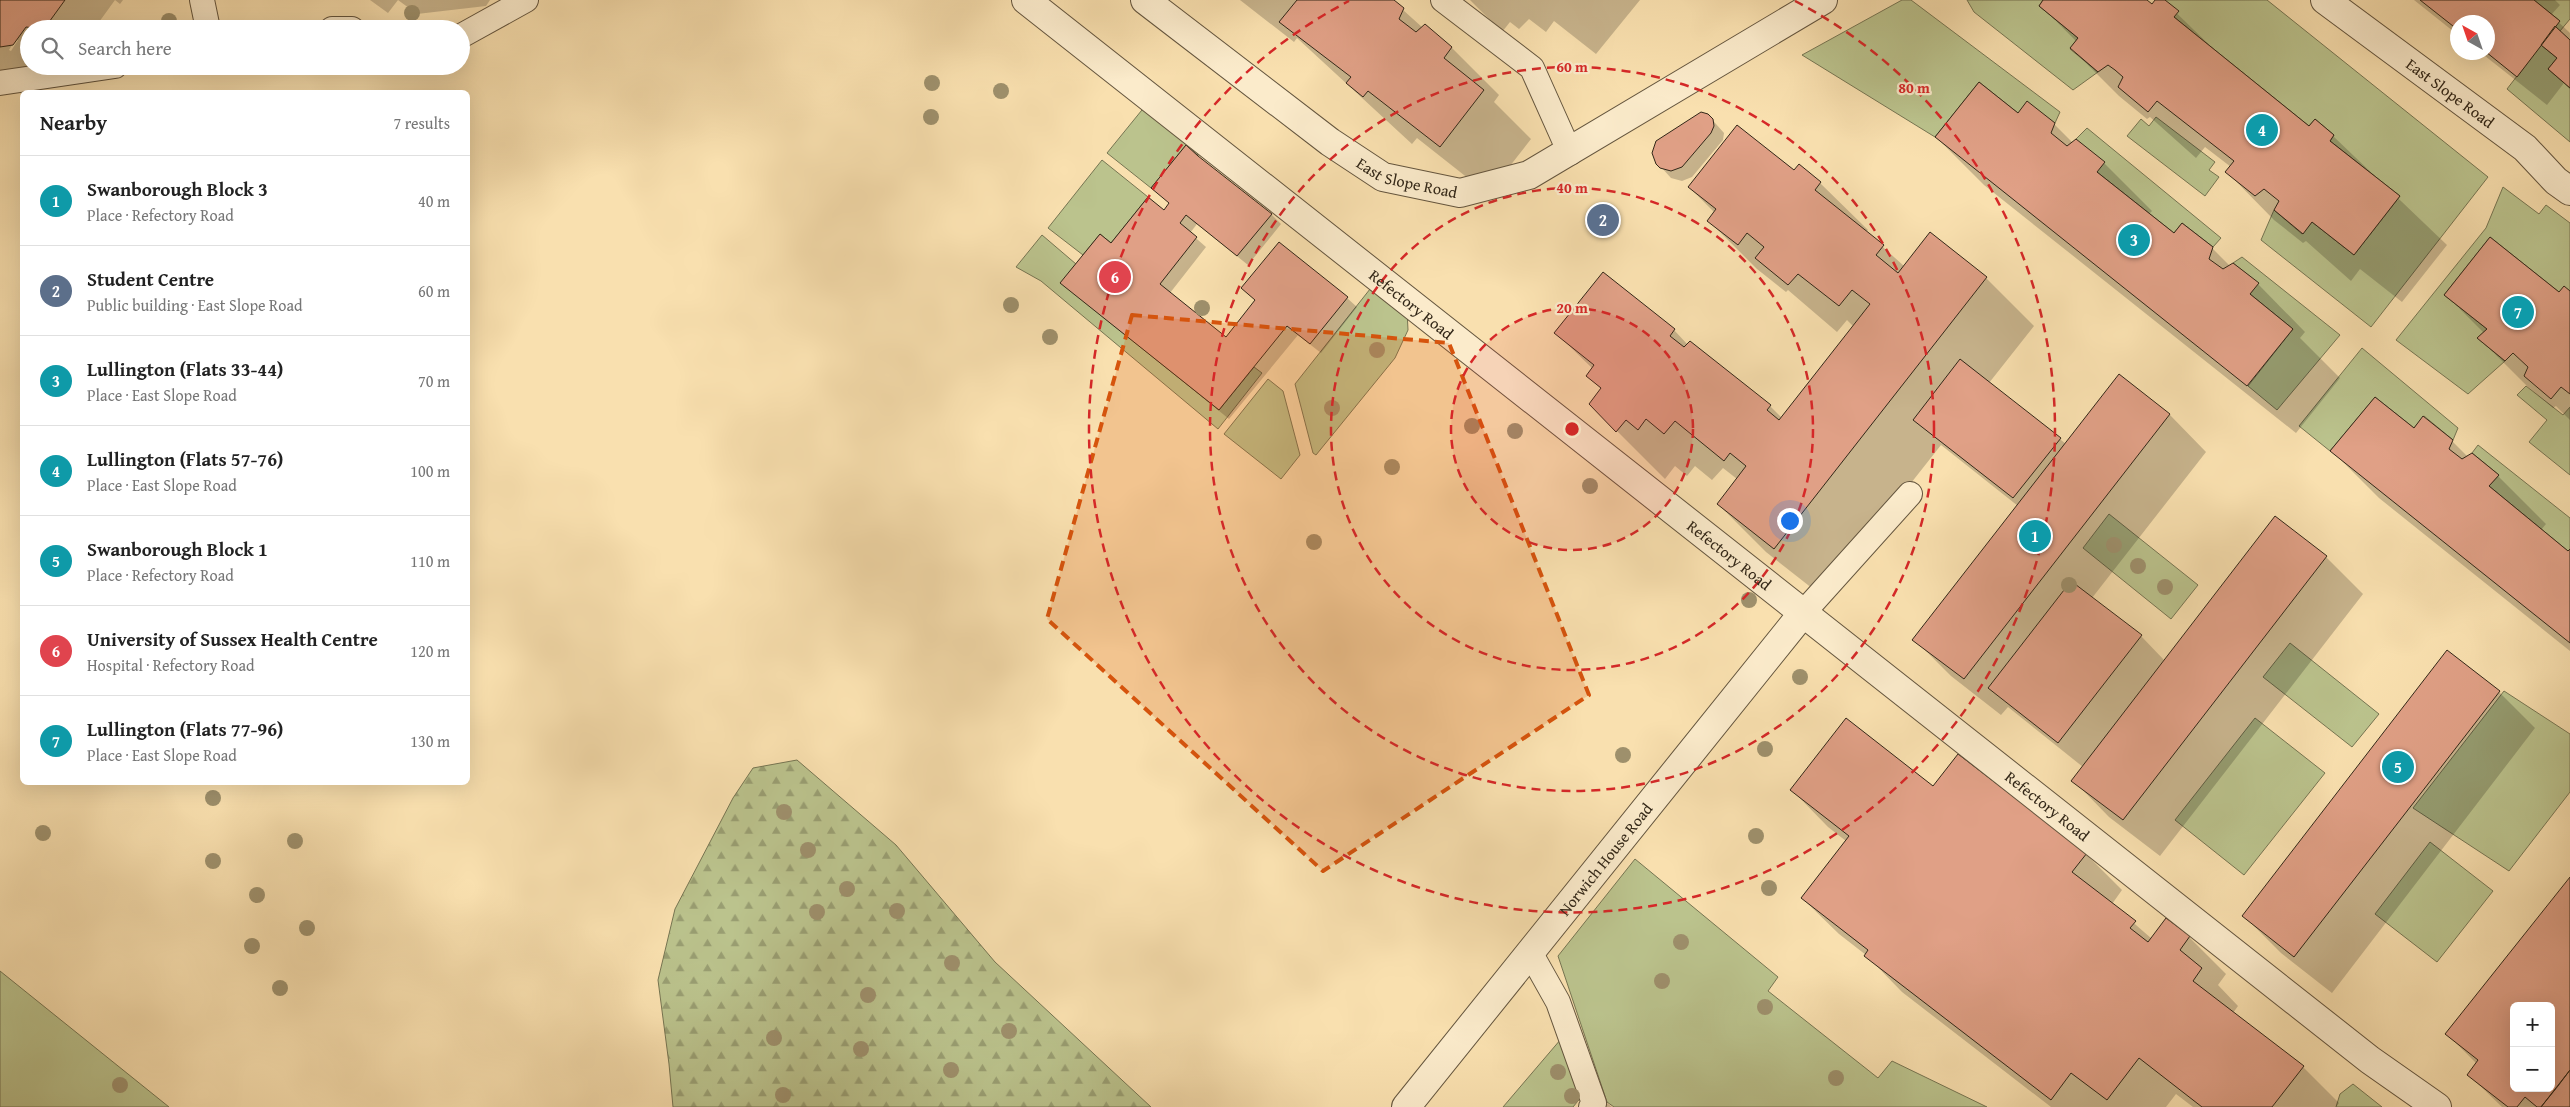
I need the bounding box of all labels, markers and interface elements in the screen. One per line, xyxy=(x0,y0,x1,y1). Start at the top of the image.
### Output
north arrow xyxy=(2450,15,2495,60)
search box xyxy=(20,20,470,75)
icon: search xyxy=(38,34,66,62)
text: Search here xyxy=(78,34,172,62)
street label: East Slope Road xyxy=(2401,52,2500,134)
text: 60 m xyxy=(1556,56,1588,77)
text: 80 m xyxy=(1898,77,1930,98)
text: Nearby xyxy=(40,107,107,138)
text: 7 results xyxy=(393,111,450,135)
pin: 4 xyxy=(2246,111,2278,149)
street label: East Slope Road xyxy=(1352,151,1460,204)
text: Swanborough Block 3 xyxy=(87,175,268,203)
text: 40 m xyxy=(1556,177,1588,198)
text: 1 xyxy=(52,189,60,213)
text: 40 m xyxy=(418,189,450,213)
pin: 2 xyxy=(1587,201,1619,239)
text: Place · Refectory Road xyxy=(87,203,234,227)
pin: 3 xyxy=(2118,221,2150,259)
pin: 6 xyxy=(1099,258,1131,296)
street label: Refectory Road xyxy=(1364,263,1459,345)
text: Student Centre xyxy=(87,265,214,293)
text: 2 xyxy=(52,279,60,303)
text: 60 m xyxy=(418,279,450,303)
text: Public building · East Slope Road xyxy=(87,293,303,317)
pin: 7 xyxy=(2502,293,2534,331)
text: 20 m xyxy=(1556,297,1588,318)
text: Lullington (Flats 33-44) xyxy=(87,355,283,383)
text: 3 xyxy=(52,369,60,393)
text: 70 m xyxy=(418,369,450,393)
text: Place · East Slope Road xyxy=(87,383,237,407)
centre of rings xyxy=(1563,420,1581,438)
text: Lullington (Flats 57-76) xyxy=(87,445,283,473)
text: 4 xyxy=(52,459,60,483)
text: 100 m xyxy=(410,459,450,483)
text: Place · East Slope Road xyxy=(87,473,237,497)
your location xyxy=(1777,508,1803,534)
street label: Refectory Road xyxy=(1682,514,1777,596)
pin: 1 xyxy=(2019,517,2051,555)
text: Swanborough Block 1 xyxy=(87,535,268,563)
text: 5 xyxy=(52,549,60,573)
text: 110 m xyxy=(410,549,450,573)
text: Place · Refectory Road xyxy=(87,563,234,587)
text: University of Sussex Health Centre xyxy=(87,625,378,653)
text: 6 xyxy=(52,639,60,663)
text: 120 m xyxy=(410,639,450,663)
text: Hospital · Refectory Road xyxy=(87,653,255,677)
text: Lullington (Flats 77-96) xyxy=(87,715,283,743)
text: 7 xyxy=(52,729,60,753)
text: 130 m xyxy=(410,729,450,753)
text: Place · East Slope Road xyxy=(87,743,237,767)
pin: 5 xyxy=(2382,748,2414,786)
street label: Refectory Road xyxy=(2000,765,2095,847)
street label: Norwich House Road xyxy=(1552,797,1658,921)
map controls xyxy=(2510,1002,2555,1092)
button: + xyxy=(2510,1002,2555,1047)
button: − xyxy=(2510,1047,2555,1092)

